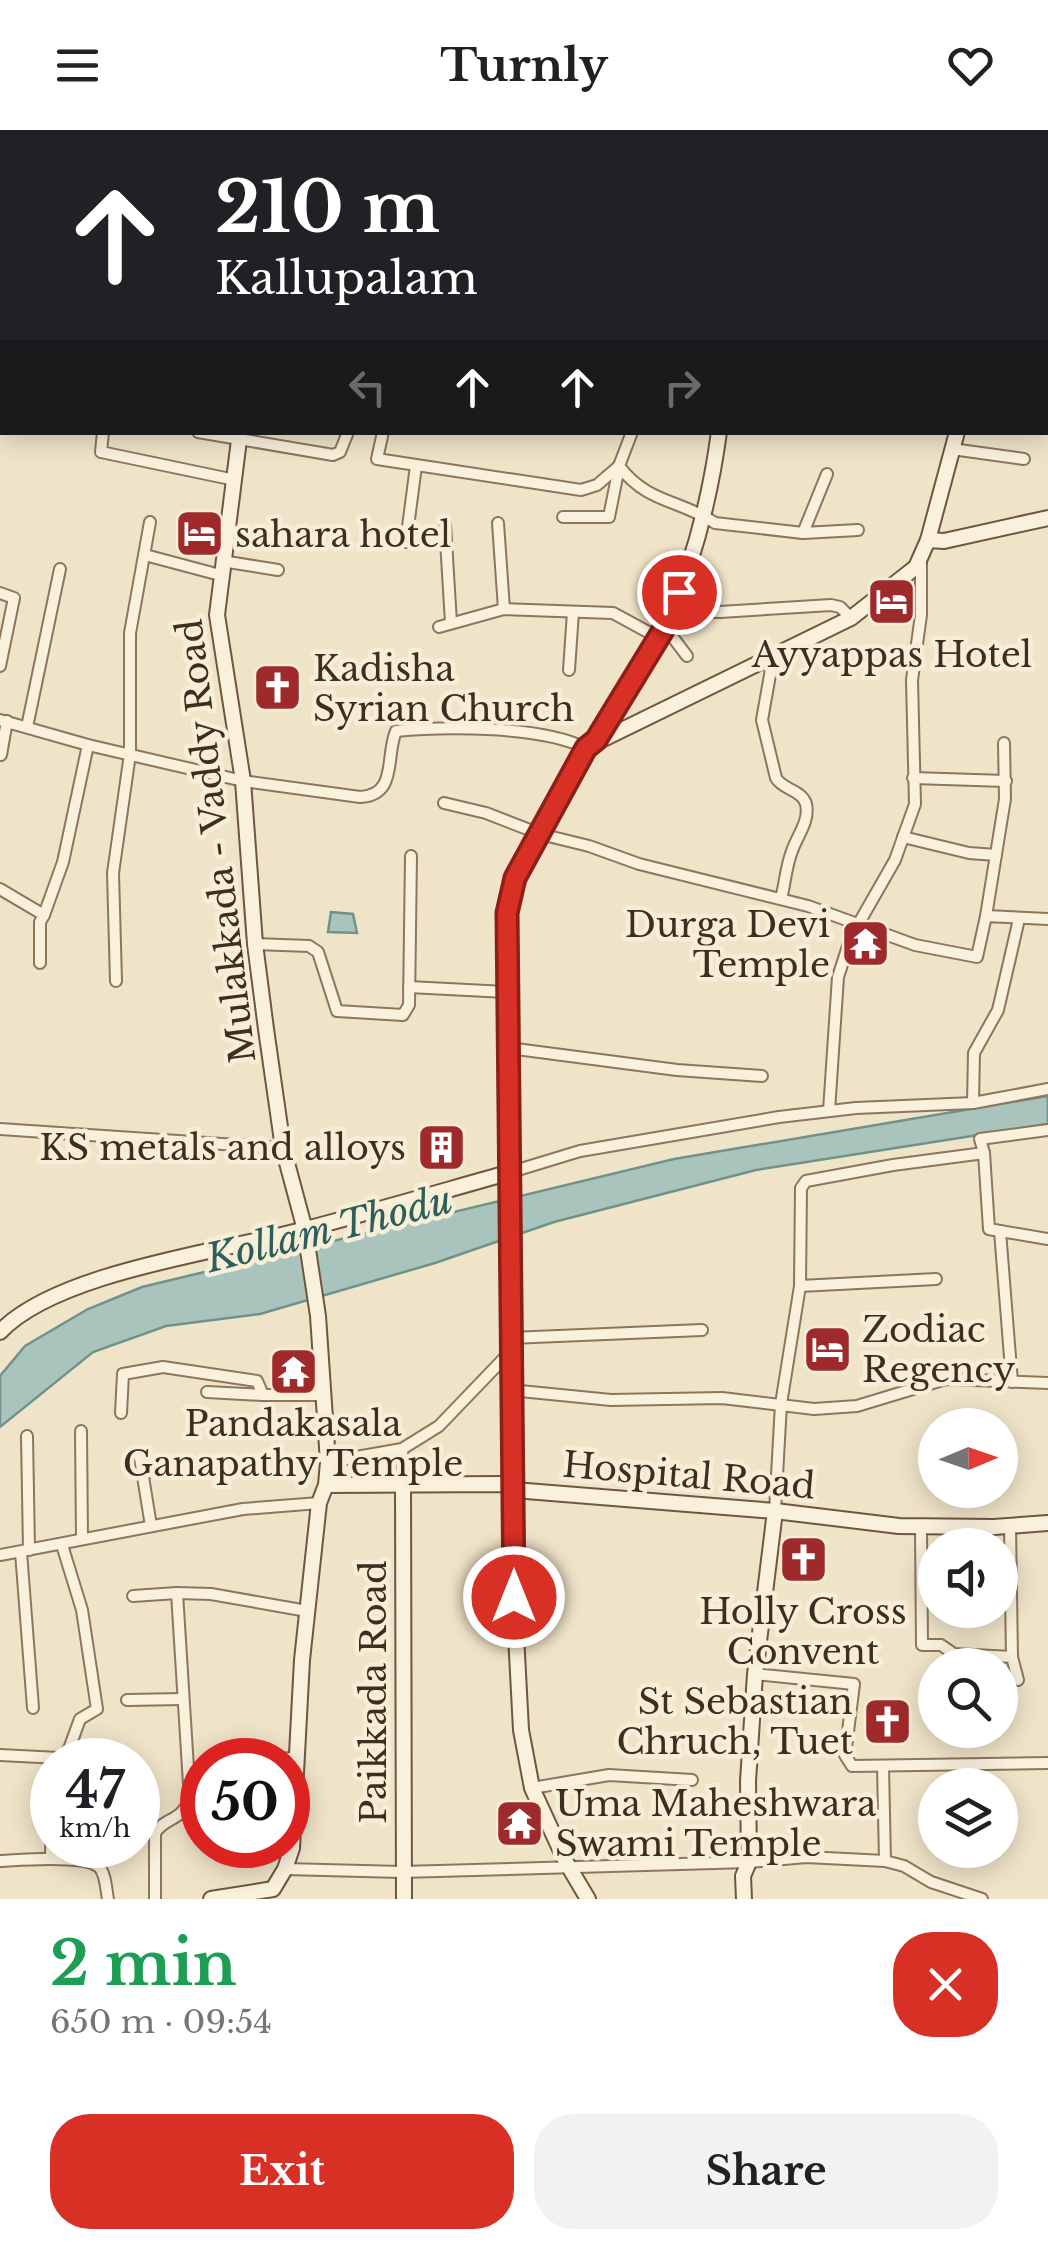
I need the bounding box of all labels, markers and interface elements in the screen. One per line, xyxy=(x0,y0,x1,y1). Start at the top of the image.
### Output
text: Turnly xyxy=(440,37,608,93)
icon: menu xyxy=(50,38,105,93)
icon: heart xyxy=(943,38,998,93)
text: 210 m xyxy=(215,164,440,251)
icon: ahead xyxy=(50,170,180,300)
text: Kallupalam xyxy=(215,250,478,306)
icon: left xyxy=(340,360,395,415)
icon: ahead xyxy=(445,360,500,415)
icon: ahead xyxy=(550,360,605,415)
icon: right xyxy=(655,360,710,415)
hotel icon: sahara hotel xyxy=(174,508,226,560)
place label: sahara hotel xyxy=(235,513,451,556)
pin xyxy=(637,550,722,635)
icon: arrive xyxy=(652,565,707,620)
hotel icon: Ayyappas Hotel xyxy=(866,576,918,628)
street label: Mulakkada - Vaddy Road xyxy=(167,617,265,1065)
place label: Ayyappas Hotel xyxy=(751,633,1032,676)
place label: Kadisha Syrian Church xyxy=(313,647,574,730)
church icon: Kadisha Syrian Church xyxy=(252,662,304,714)
place label: Durga Devi Temple xyxy=(625,903,830,986)
temple icon: Durga Devi Temple xyxy=(839,918,891,970)
building icon: KS metals and alloys xyxy=(415,1121,467,1173)
place label: KS metals and alloys xyxy=(39,1126,406,1169)
water label: Kollam Thodu xyxy=(200,1176,457,1283)
place label: Zodiac Regency xyxy=(862,1308,1015,1391)
hotel icon: Zodiac Regency xyxy=(801,1323,853,1375)
temple icon: Pandakasala Ganapathy Temple xyxy=(267,1345,319,1397)
place label: Pandakasala Ganapathy Temple xyxy=(123,1402,463,1485)
north arrow xyxy=(918,1408,1018,1508)
map controls xyxy=(918,1408,1018,1868)
street label: Hospital Road xyxy=(561,1443,817,1507)
button: sound xyxy=(918,1528,1018,1628)
church icon: Holly Cross Convent xyxy=(777,1533,829,1585)
position arrow xyxy=(462,1545,566,1649)
street label: Paikkada Road xyxy=(352,1560,395,1824)
place label: Holly Cross Convent xyxy=(699,1590,907,1673)
button: search xyxy=(918,1648,1018,1748)
place label: St Sebastian Chruch, Tuet xyxy=(617,1680,853,1763)
church icon: St Sebastian Chruch, Tuet xyxy=(862,1695,914,1747)
speed limit sign: 50 xyxy=(180,1738,310,1868)
text: 47 xyxy=(66,1759,125,1822)
button: layers xyxy=(918,1768,1018,1868)
place label: Uma Maheshwara Swami Temple xyxy=(555,1782,877,1865)
temple icon: Uma Maheshwara Swami Temple xyxy=(494,1797,546,1849)
text: km/h xyxy=(60,1813,130,1844)
text: 2 min xyxy=(50,1927,237,2001)
button: close xyxy=(893,1932,998,2037)
text: 650 m · 09:54 xyxy=(50,2002,272,2042)
button: Exit xyxy=(50,2114,514,2229)
button: Share xyxy=(534,2114,998,2229)

